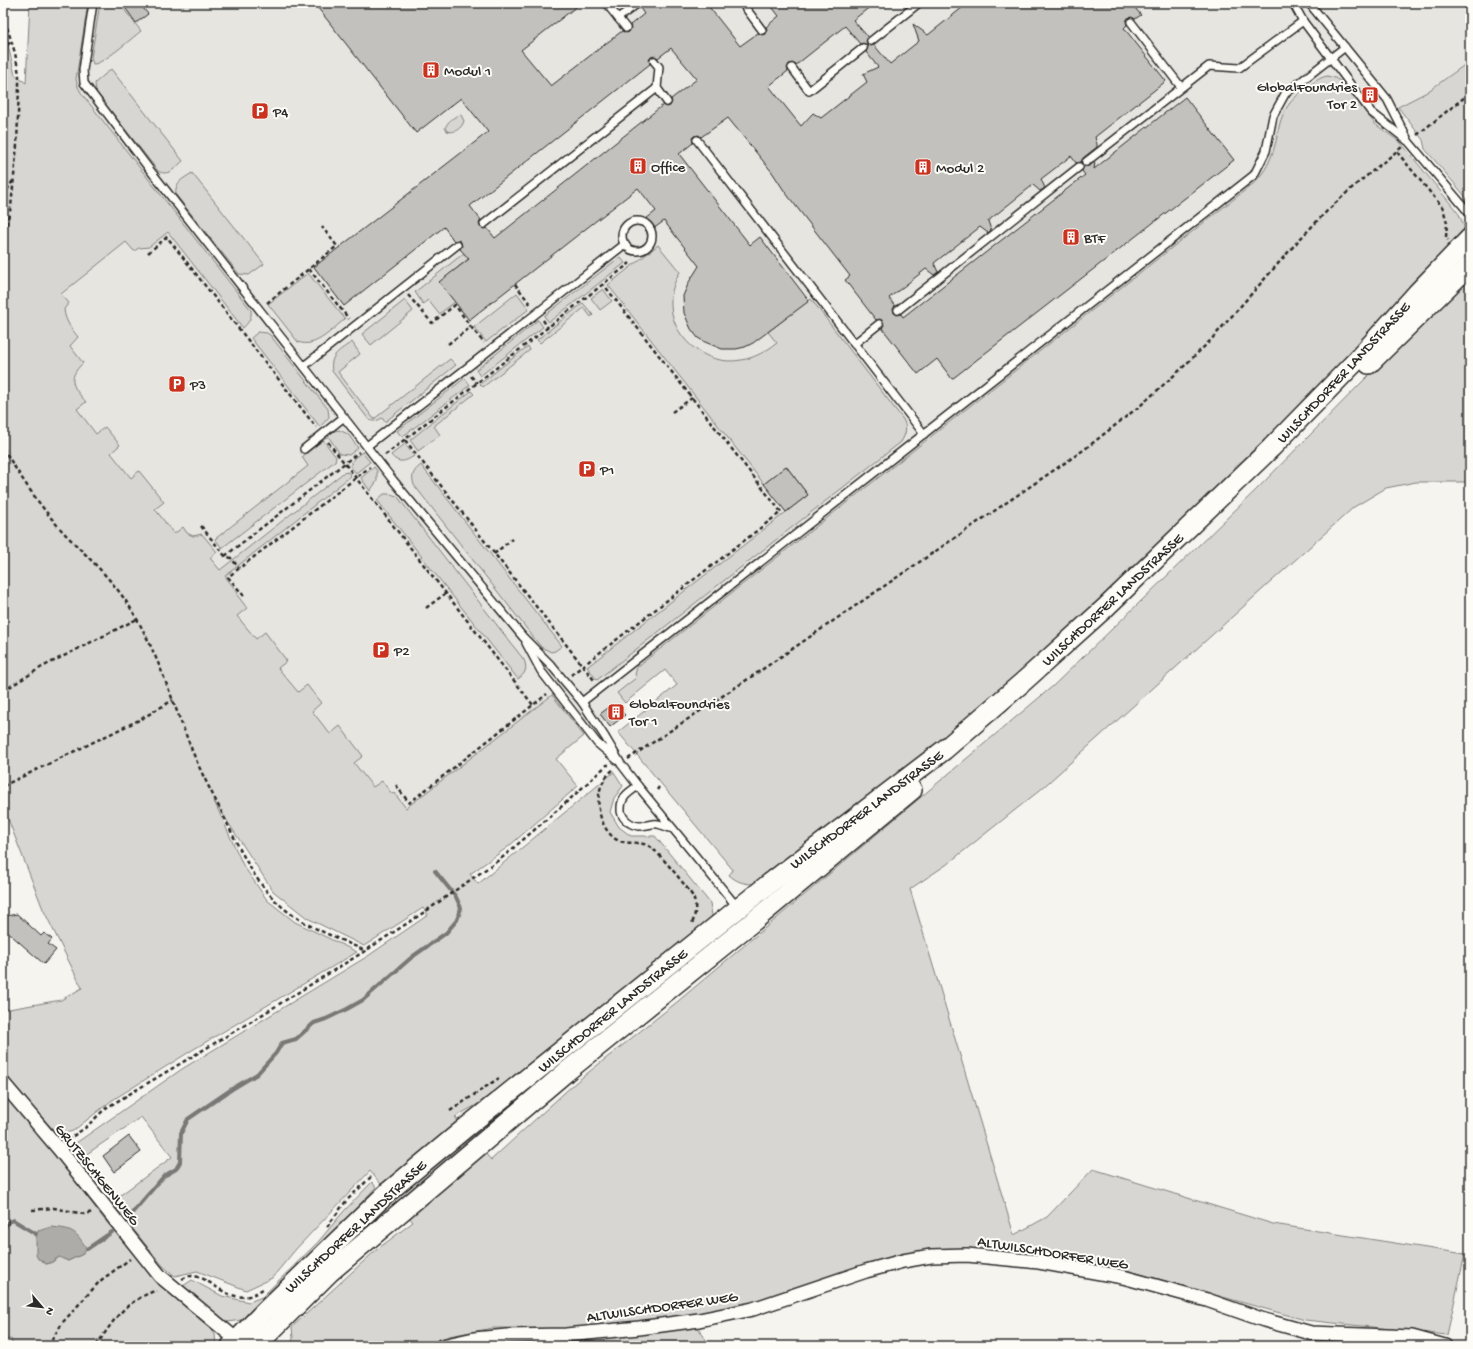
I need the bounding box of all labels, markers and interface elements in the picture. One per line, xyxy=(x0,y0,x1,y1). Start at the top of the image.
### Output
building icon: Modul 1 xyxy=(421,60,441,80)
place label: Modul 1 xyxy=(444,63,491,81)
place label: GlobalFoundries Tor 2 xyxy=(1257,79,1357,114)
building icon: GlobalFoundries Tor 2 xyxy=(1360,85,1380,105)
parking icon: P4 xyxy=(250,101,270,121)
place label: P4 xyxy=(272,104,288,122)
building icon: Office xyxy=(628,156,648,176)
building icon: Modul 2 xyxy=(913,157,933,177)
place label: Office xyxy=(651,159,686,177)
place label: Modul 2 xyxy=(936,160,984,178)
building icon: BTF xyxy=(1061,227,1081,247)
place label: BTF xyxy=(1083,230,1106,248)
street label: WILSCHDORFER LANDSTRASSE xyxy=(1274,298,1415,448)
parking icon: P3 xyxy=(167,374,187,394)
place label: P3 xyxy=(189,377,206,395)
parking icon: P1 xyxy=(577,459,597,479)
place label: P1 xyxy=(599,462,614,480)
street label: WILSCHDORFER LANDSTRASSE xyxy=(1039,530,1188,671)
parking icon: P2 xyxy=(371,640,391,660)
place label: P2 xyxy=(393,643,410,661)
place label: GlobalFoundries Tor 1 xyxy=(628,696,730,731)
building icon: GlobalFoundries Tor 1 xyxy=(606,702,626,722)
street label: WILSCHDORFER LANDSTRASSE xyxy=(787,747,948,874)
street label: WILSCHDORFER LANDSTRASSE xyxy=(535,945,692,1077)
street label: GRUTZSCHGENWEG xyxy=(50,1121,143,1230)
street label: WILSCHDORFER LANDSTRASSE xyxy=(282,1157,431,1298)
street label: ALTWILSCHDORFER WEG xyxy=(976,1233,1130,1275)
north arrow xyxy=(22,1287,62,1327)
street label: ALTWILSCHDORFER WEG xyxy=(586,1288,739,1327)
text: N xyxy=(42,1305,56,1317)

